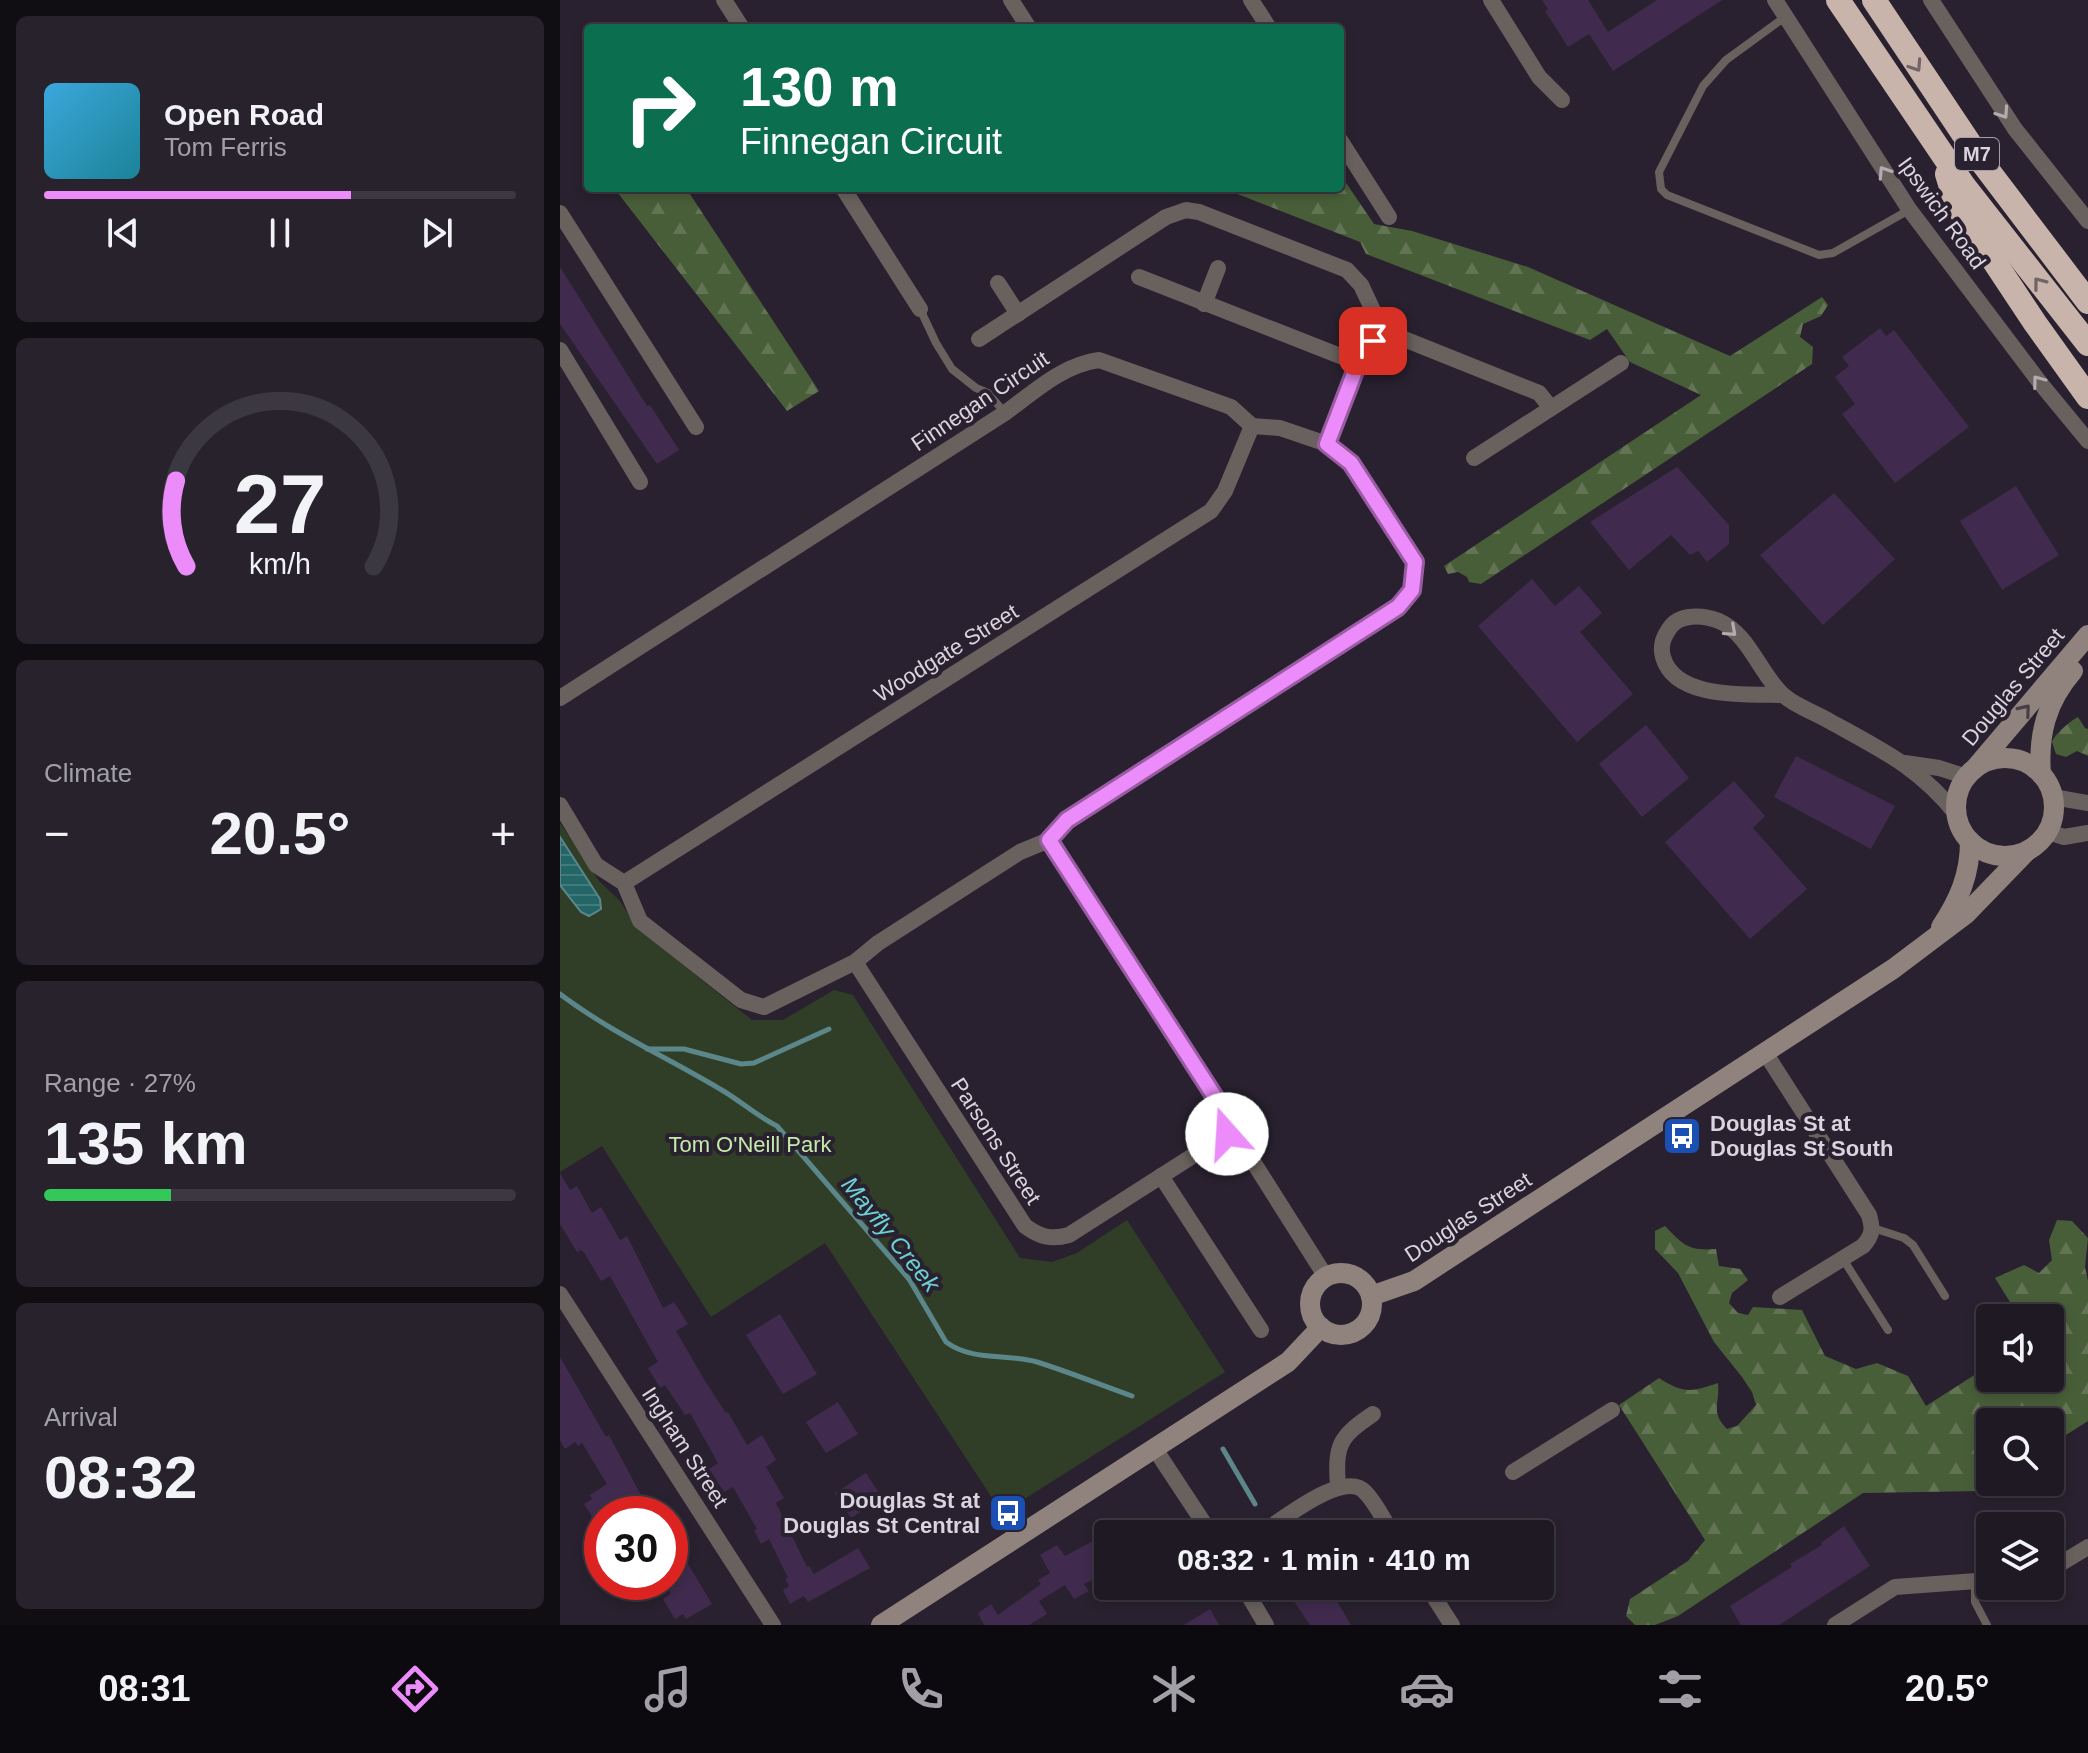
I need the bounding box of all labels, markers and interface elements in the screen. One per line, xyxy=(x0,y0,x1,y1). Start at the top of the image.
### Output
text: 130 m xyxy=(740,55,899,118)
icon: right xyxy=(608,56,712,160)
one-way arrow xyxy=(1907,57,1922,71)
text: Open Road xyxy=(164,98,324,131)
one-way arrow xyxy=(1994,104,2009,118)
text: Finnegan Circuit xyxy=(740,121,1002,162)
text: Tom Ferris xyxy=(164,132,287,162)
road number: M7 xyxy=(1955,138,1999,170)
street label: Ipswich Road xyxy=(1893,152,1991,274)
one-way arrow xyxy=(1879,166,1894,181)
icon: previous xyxy=(101,211,145,255)
icon: pause xyxy=(258,211,302,255)
icon: next xyxy=(415,211,459,255)
one-way arrow xyxy=(2035,277,2049,292)
pin xyxy=(1339,307,1407,375)
icon: arrive xyxy=(1351,319,1395,363)
street label: Finnegan Circuit xyxy=(907,346,1053,456)
one-way arrow xyxy=(2034,375,2048,390)
text: 27 xyxy=(234,457,326,550)
text: km/h xyxy=(249,548,311,580)
street label: Woodgate Street xyxy=(870,599,1022,707)
one-way arrow xyxy=(1721,622,1736,636)
street label: Douglas Street xyxy=(1957,623,2069,751)
one-way arrow xyxy=(2015,705,2030,719)
text: Climate xyxy=(44,758,132,788)
text: 20.5° xyxy=(210,800,350,867)
text: − xyxy=(44,809,70,858)
text: + xyxy=(490,809,516,858)
text: Range · 27% xyxy=(44,1068,196,1098)
street label: Parsons Street xyxy=(946,1073,1046,1209)
position arrow xyxy=(1185,1092,1269,1176)
text: 135 km xyxy=(44,1110,248,1177)
place label: Douglas St at Douglas St South xyxy=(1710,1111,1893,1161)
bus stop icon: Douglas St at Douglas St South xyxy=(1661,1115,1703,1157)
park label: Tom O'Neill Park xyxy=(668,1132,833,1157)
street label: Douglas Street xyxy=(1400,1167,1536,1267)
water label: Mayfly Creek xyxy=(836,1171,947,1298)
map controls xyxy=(1976,1304,2064,1600)
button: sound xyxy=(1976,1304,2064,1392)
street label: Ingham Street xyxy=(637,1382,733,1512)
text: Arrival xyxy=(44,1402,118,1432)
button: search xyxy=(1976,1408,2064,1496)
text: 08:32 xyxy=(44,1444,197,1511)
place label: Douglas St at Douglas St Central xyxy=(783,1488,981,1538)
bus stop icon: Douglas St at Douglas St Central xyxy=(987,1492,1029,1534)
speed limit sign: 30 xyxy=(584,1496,688,1600)
button: layers xyxy=(1976,1512,2064,1600)
text: 08:32 · 1 min · 410 m xyxy=(1177,1543,1471,1576)
icon: directions xyxy=(387,1661,443,1717)
icon: music xyxy=(640,1661,696,1717)
icon: phone xyxy=(893,1661,949,1717)
icon: climate xyxy=(1146,1661,1202,1717)
icon: car xyxy=(1399,1661,1455,1717)
icon: filters xyxy=(1652,1661,1708,1717)
text: 08:31 xyxy=(98,1668,191,1709)
text: 20.5° xyxy=(1905,1668,1989,1709)

